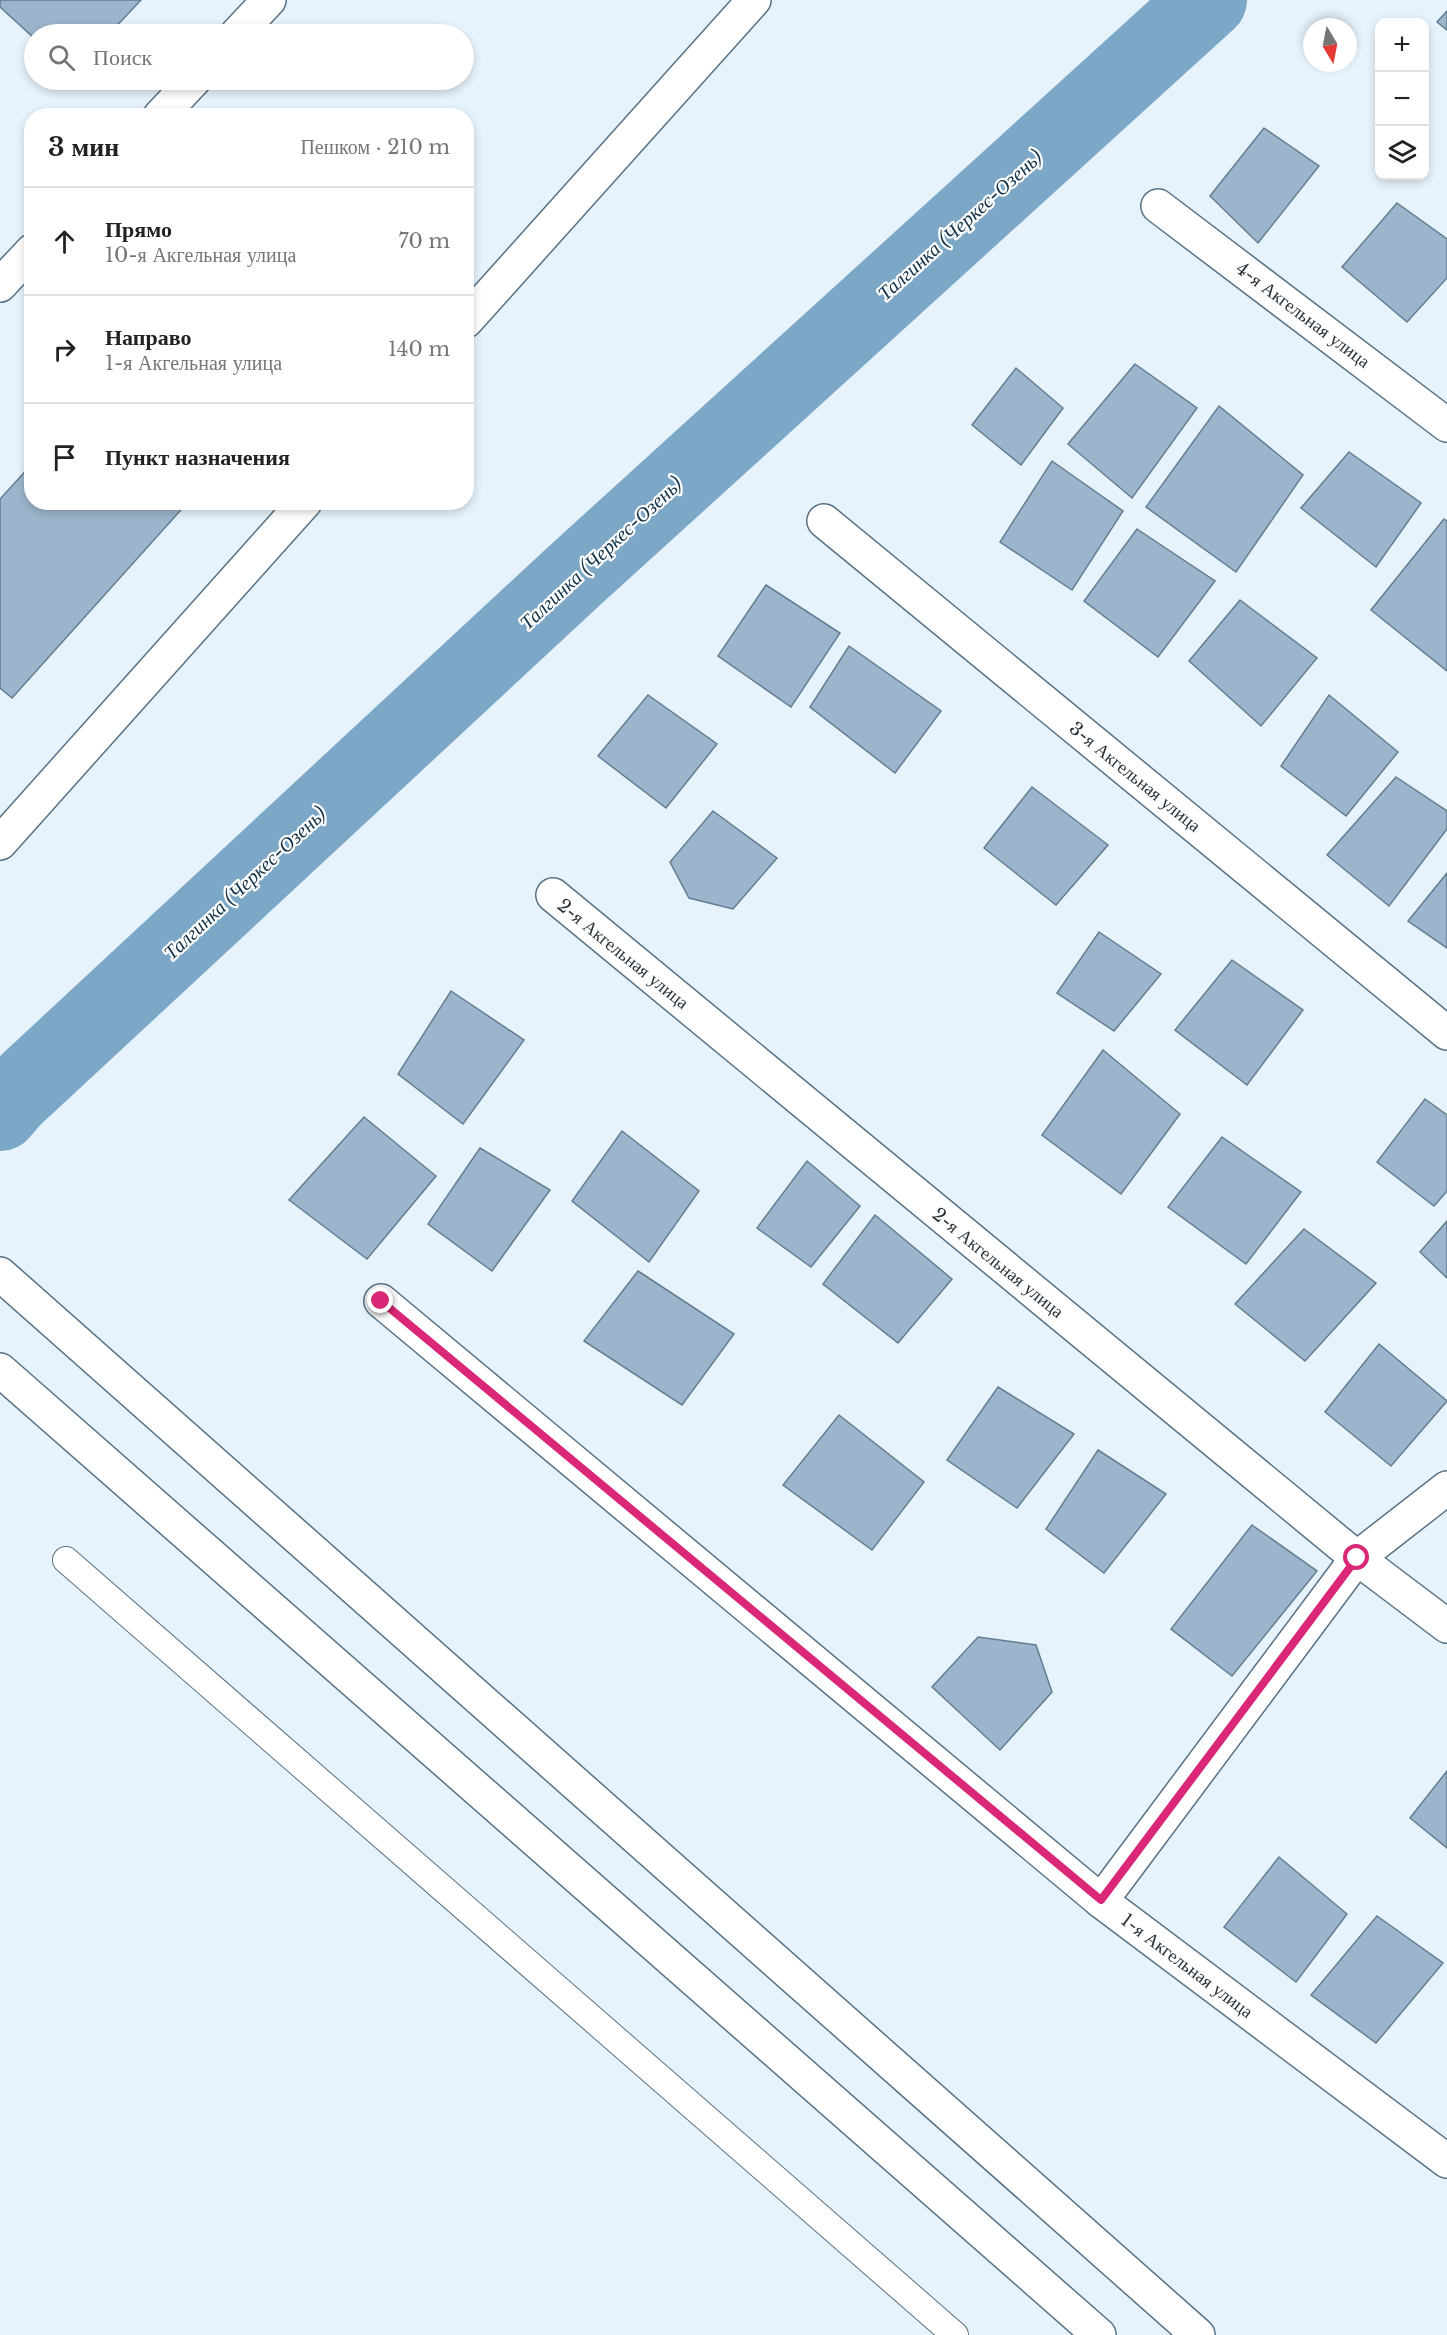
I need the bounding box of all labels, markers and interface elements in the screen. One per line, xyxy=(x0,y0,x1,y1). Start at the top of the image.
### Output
north arrow xyxy=(1303,18,1357,72)
map controls xyxy=(1375,18,1429,180)
button: + xyxy=(1375,18,1429,72)
search box xyxy=(24,24,474,90)
icon: search xyxy=(45,41,78,74)
text: Поиск xyxy=(93,44,152,71)
button: − xyxy=(1375,72,1429,126)
button: layers xyxy=(1375,126,1429,180)
text: 3 мин xyxy=(48,131,119,163)
text: Пешком · 210 m xyxy=(300,135,450,159)
water label: Талгинка (Черкес-Озень) xyxy=(873,145,1047,305)
text: Прямо xyxy=(105,216,172,243)
icon: ahead xyxy=(48,225,81,258)
text: 70 m xyxy=(398,229,450,253)
text: 10-я Акгельная улица xyxy=(105,243,296,267)
street label: 4-я Акгельная улица xyxy=(1232,257,1374,373)
text: Направо xyxy=(105,324,191,351)
icon: right xyxy=(48,333,81,366)
text: 140 m xyxy=(388,337,450,361)
text: 1-я Акгельная улица xyxy=(105,351,282,375)
icon: arrive xyxy=(48,441,81,474)
text: Пункт назначения xyxy=(105,444,290,471)
water label: Талгинка (Черкес-Озень) xyxy=(515,471,687,634)
street label: 3-я Акгельная улица xyxy=(1065,717,1205,837)
water label: Талгинка (Черкес-Озень) xyxy=(159,801,331,964)
street label: 2-я Акгельная улица xyxy=(553,894,693,1014)
street label: 2-я Акгельная улица xyxy=(928,1203,1068,1323)
route end xyxy=(367,1287,393,1313)
route start xyxy=(1343,1544,1369,1570)
street label: 1-я Акгельная улица xyxy=(1117,1909,1257,2023)

